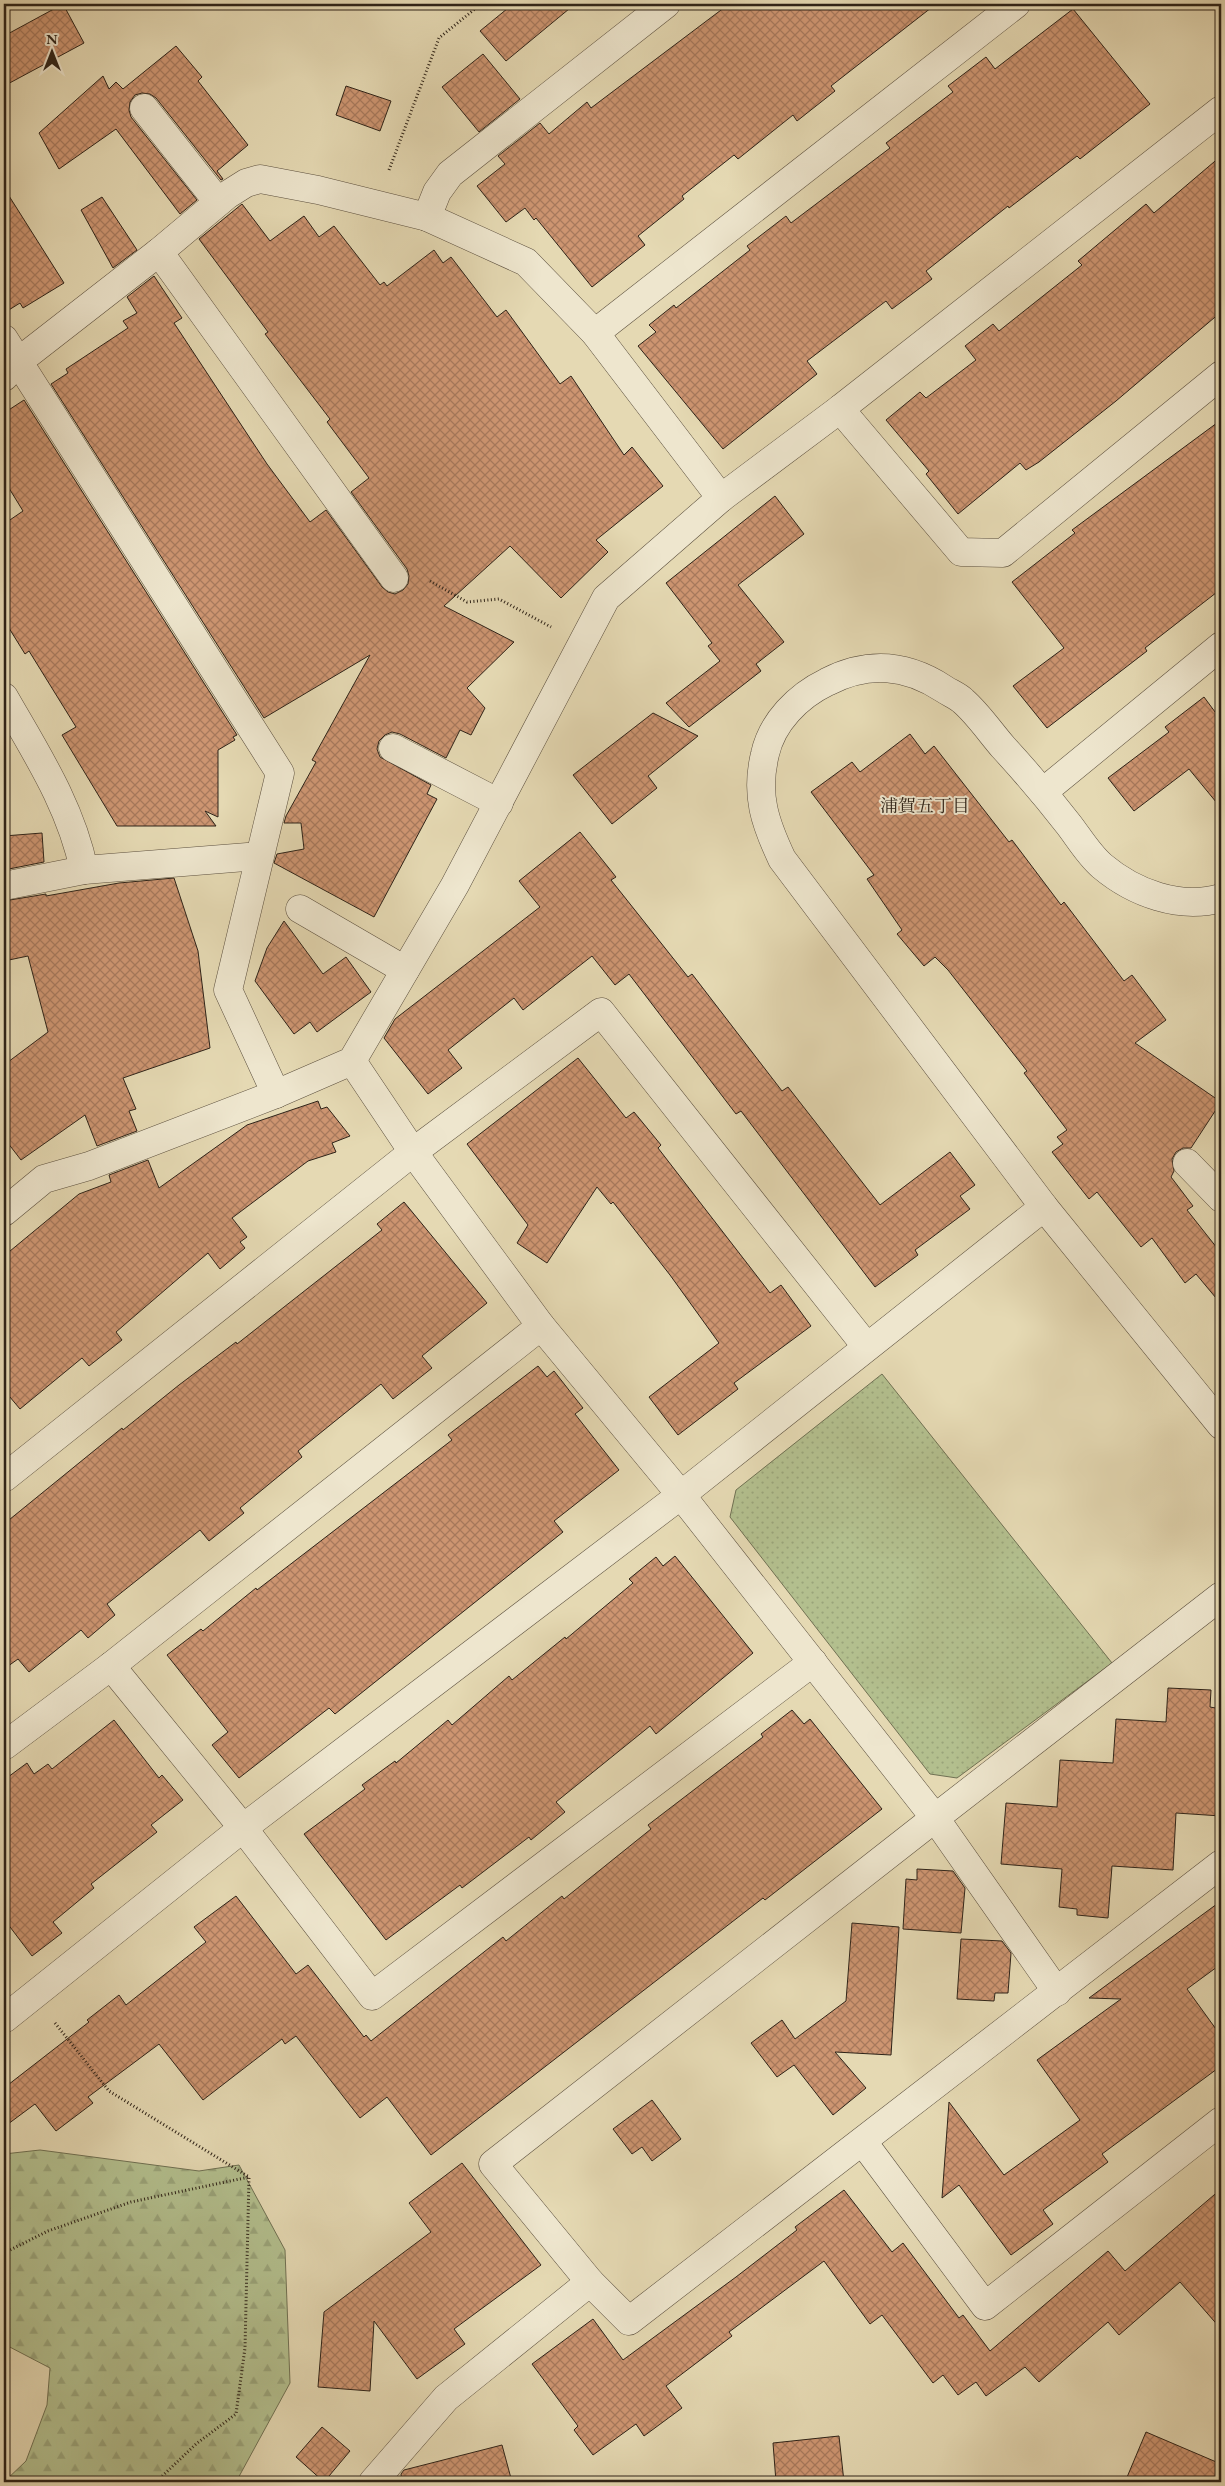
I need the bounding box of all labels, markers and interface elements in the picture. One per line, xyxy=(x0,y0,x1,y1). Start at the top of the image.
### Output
north arrow xyxy=(28,28,78,78)
text: N xyxy=(46,30,58,48)
district label: 浦賀五丁目 xyxy=(880,794,970,817)

